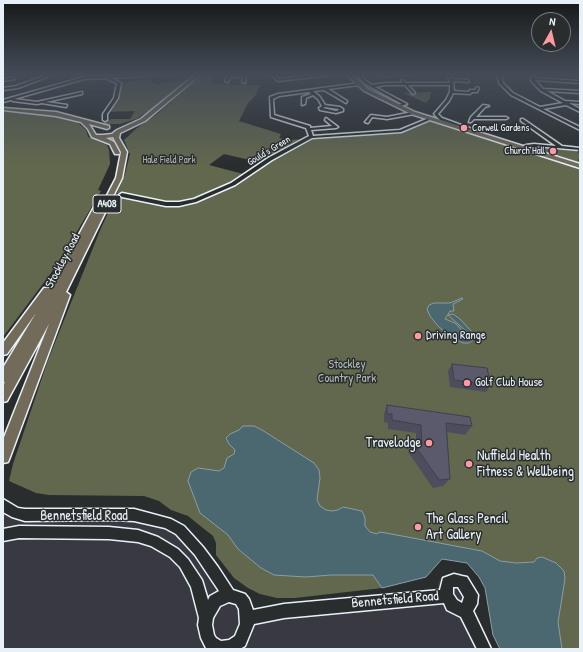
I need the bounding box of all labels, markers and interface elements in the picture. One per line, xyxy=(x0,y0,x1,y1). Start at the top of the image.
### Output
north arrow xyxy=(531,12,571,52)
text: N xyxy=(549,14,556,28)
place label: Corwell Gardens xyxy=(472,122,529,134)
marker: Corwell Gardens xyxy=(459,123,469,133)
street label: Gould's Green xyxy=(245,133,293,169)
place label: Church Hall xyxy=(504,145,545,157)
marker: Church Hall xyxy=(548,146,558,156)
park label: Hale Field Park xyxy=(142,154,196,166)
road number: A408 xyxy=(93,195,121,213)
street label: Stockley Road xyxy=(43,231,83,291)
place label: Driving Range xyxy=(426,329,486,343)
marker: Driving Range xyxy=(413,331,423,341)
park label: Stockley Country Park xyxy=(318,358,376,386)
place label: Golf Club House xyxy=(475,376,543,390)
marker: Golf Club House xyxy=(462,378,472,388)
place label: Travelodge xyxy=(366,435,421,451)
marker: Travelodge xyxy=(424,438,434,448)
place label: Nuffield Health Fitness & Wellbeing xyxy=(477,448,574,480)
marker: Nuffield Health Fitness & Wellbeing xyxy=(464,459,474,469)
street label: Bennetsfield Road xyxy=(40,508,128,524)
place label: The Glass Pencil Art Gallery xyxy=(426,511,508,544)
marker: The Glass Pencil Art Gallery xyxy=(413,522,423,532)
street label: Bennetsfield Road xyxy=(351,588,439,612)

